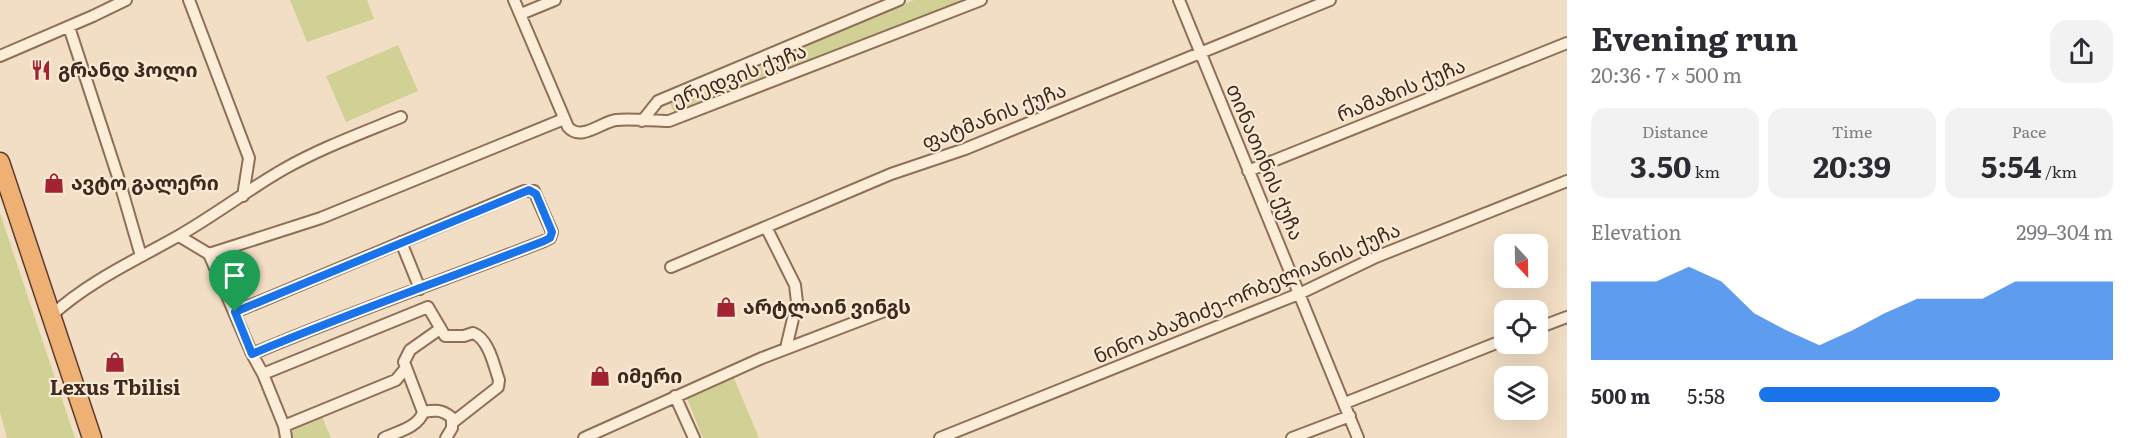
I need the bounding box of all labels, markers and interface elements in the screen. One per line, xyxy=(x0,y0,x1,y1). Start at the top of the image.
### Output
text: Evening run xyxy=(1591,12,1798,61)
button: share xyxy=(2050,20,2113,83)
street label: ერედვის ქუჩა xyxy=(666,34,810,113)
street label: რამაზის ქუჩა xyxy=(1331,49,1469,128)
place label: გრანდ ჰოლი xyxy=(58,53,197,83)
restaurant icon: გრანდ ჰოლი xyxy=(29,58,53,82)
text: 20:36 · 7 × 500 m xyxy=(1591,59,1742,89)
street label: ფატმანის ქუჩა xyxy=(917,73,1070,155)
street label: თინათინის ქუჩა xyxy=(1220,78,1313,244)
text: Distance xyxy=(1642,119,1708,143)
text: Time xyxy=(1832,119,1872,143)
text: Pace xyxy=(2012,119,2046,143)
text: 3.50 xyxy=(1630,143,1692,187)
text: 20:39 xyxy=(1813,143,1891,187)
text: 5:54 xyxy=(1981,143,2042,187)
text: km xyxy=(1692,159,1720,183)
text: /km xyxy=(2042,159,2077,183)
place label: ავტო გალერი xyxy=(71,166,219,196)
shop icon: ავტო გალერი xyxy=(42,171,66,195)
street label: ნინო აბაშიძე-ორბელიანის ქუჩა xyxy=(1088,213,1404,370)
text: Elevation xyxy=(1591,216,1681,246)
text: 299–304 m xyxy=(2016,216,2113,246)
north arrow xyxy=(1494,234,1548,288)
map controls xyxy=(1494,234,1548,420)
pin xyxy=(209,250,260,312)
icon: arrive xyxy=(218,259,251,292)
place label: არტლაინ ვინგს xyxy=(743,290,911,320)
shop icon: არტლაინ ვინგს xyxy=(714,295,738,319)
button: locate xyxy=(1494,300,1548,354)
shop icon: Lexus Tbilisi xyxy=(103,350,127,374)
place label: იმერი xyxy=(617,359,682,389)
shop icon: იმერი xyxy=(588,364,612,388)
button: layers xyxy=(1494,366,1548,420)
place label: Lexus Tbilisi xyxy=(50,371,180,401)
text: 500 m xyxy=(1591,380,1650,410)
text: 5:58 xyxy=(1687,380,1725,410)

